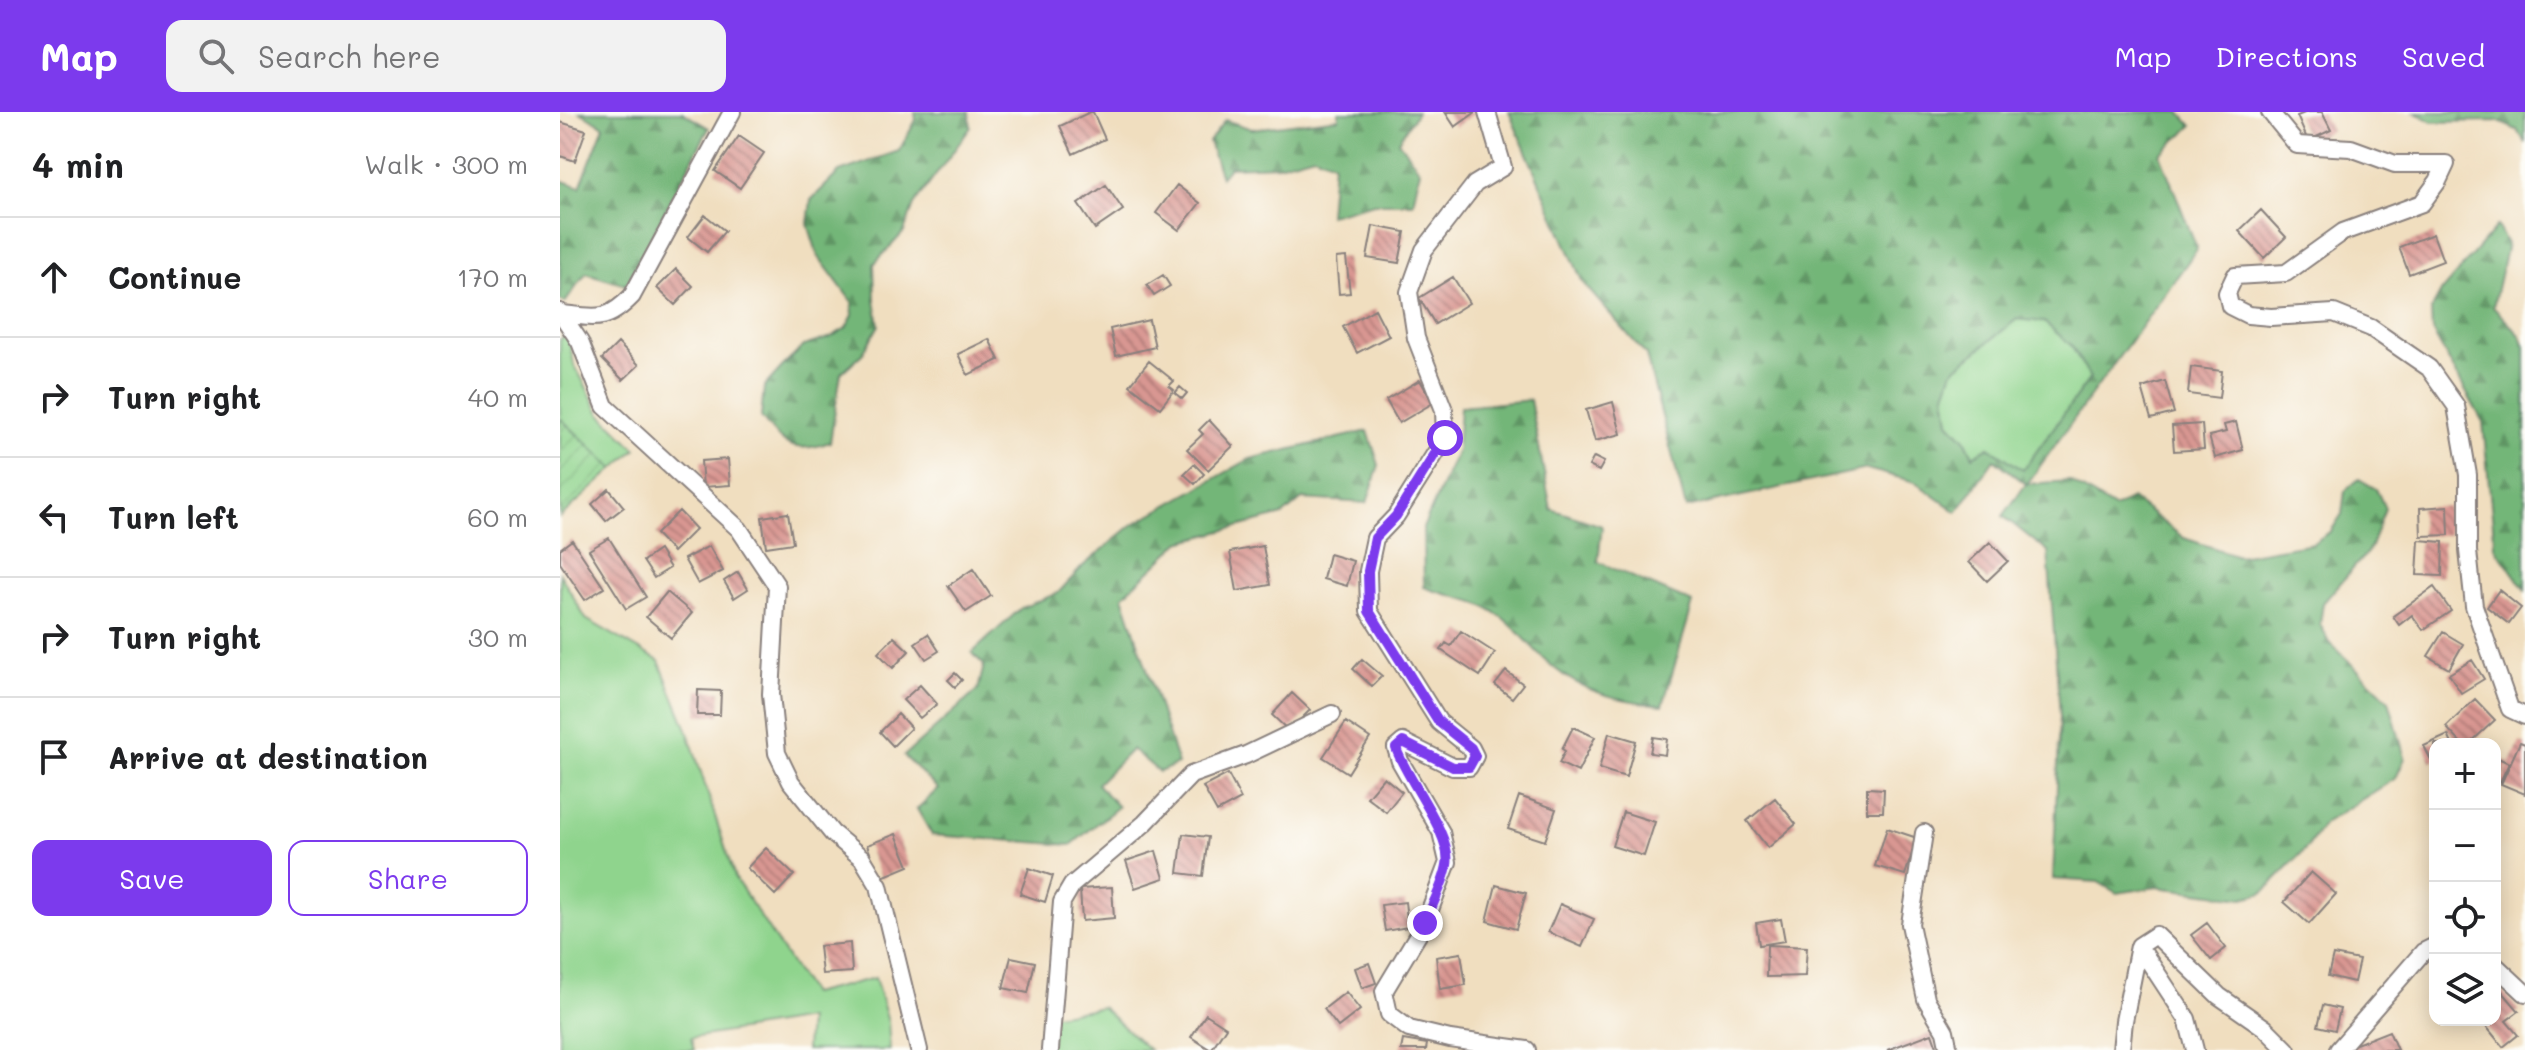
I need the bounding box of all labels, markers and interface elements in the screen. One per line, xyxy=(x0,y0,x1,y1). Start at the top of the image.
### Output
search box xyxy=(166,20,726,92)
text: Map xyxy=(40,31,118,81)
icon: search xyxy=(194,34,238,78)
text: Search here xyxy=(258,36,441,76)
text: Map xyxy=(2115,38,2172,74)
text: Directions xyxy=(2216,38,2358,74)
text: Saved xyxy=(2402,38,2485,74)
text: 4 min xyxy=(32,142,124,187)
text: Walk · 300 m xyxy=(364,147,528,181)
icon: ahead xyxy=(32,255,76,299)
text: Continue xyxy=(108,257,241,297)
text: 170 m xyxy=(457,260,528,294)
icon: right xyxy=(32,375,76,419)
text: Turn right xyxy=(108,377,261,417)
text: 40 m xyxy=(468,380,528,414)
route start xyxy=(1427,420,1463,456)
icon: left xyxy=(32,495,76,539)
text: Turn left xyxy=(108,497,239,537)
text: 60 m xyxy=(467,500,528,534)
icon: right xyxy=(32,615,76,659)
text: Turn right xyxy=(108,617,261,657)
text: 30 m xyxy=(468,620,528,654)
icon: arrive xyxy=(32,735,76,779)
text: Arrive at destination xyxy=(108,737,428,777)
map controls xyxy=(2429,738,2501,1026)
button: + xyxy=(2429,738,2501,810)
button: − xyxy=(2429,810,2501,882)
button: Save xyxy=(32,840,272,916)
button: Share xyxy=(288,840,528,916)
button: locate xyxy=(2429,882,2501,954)
route end xyxy=(1407,905,1443,941)
button: layers xyxy=(2429,954,2501,1026)

